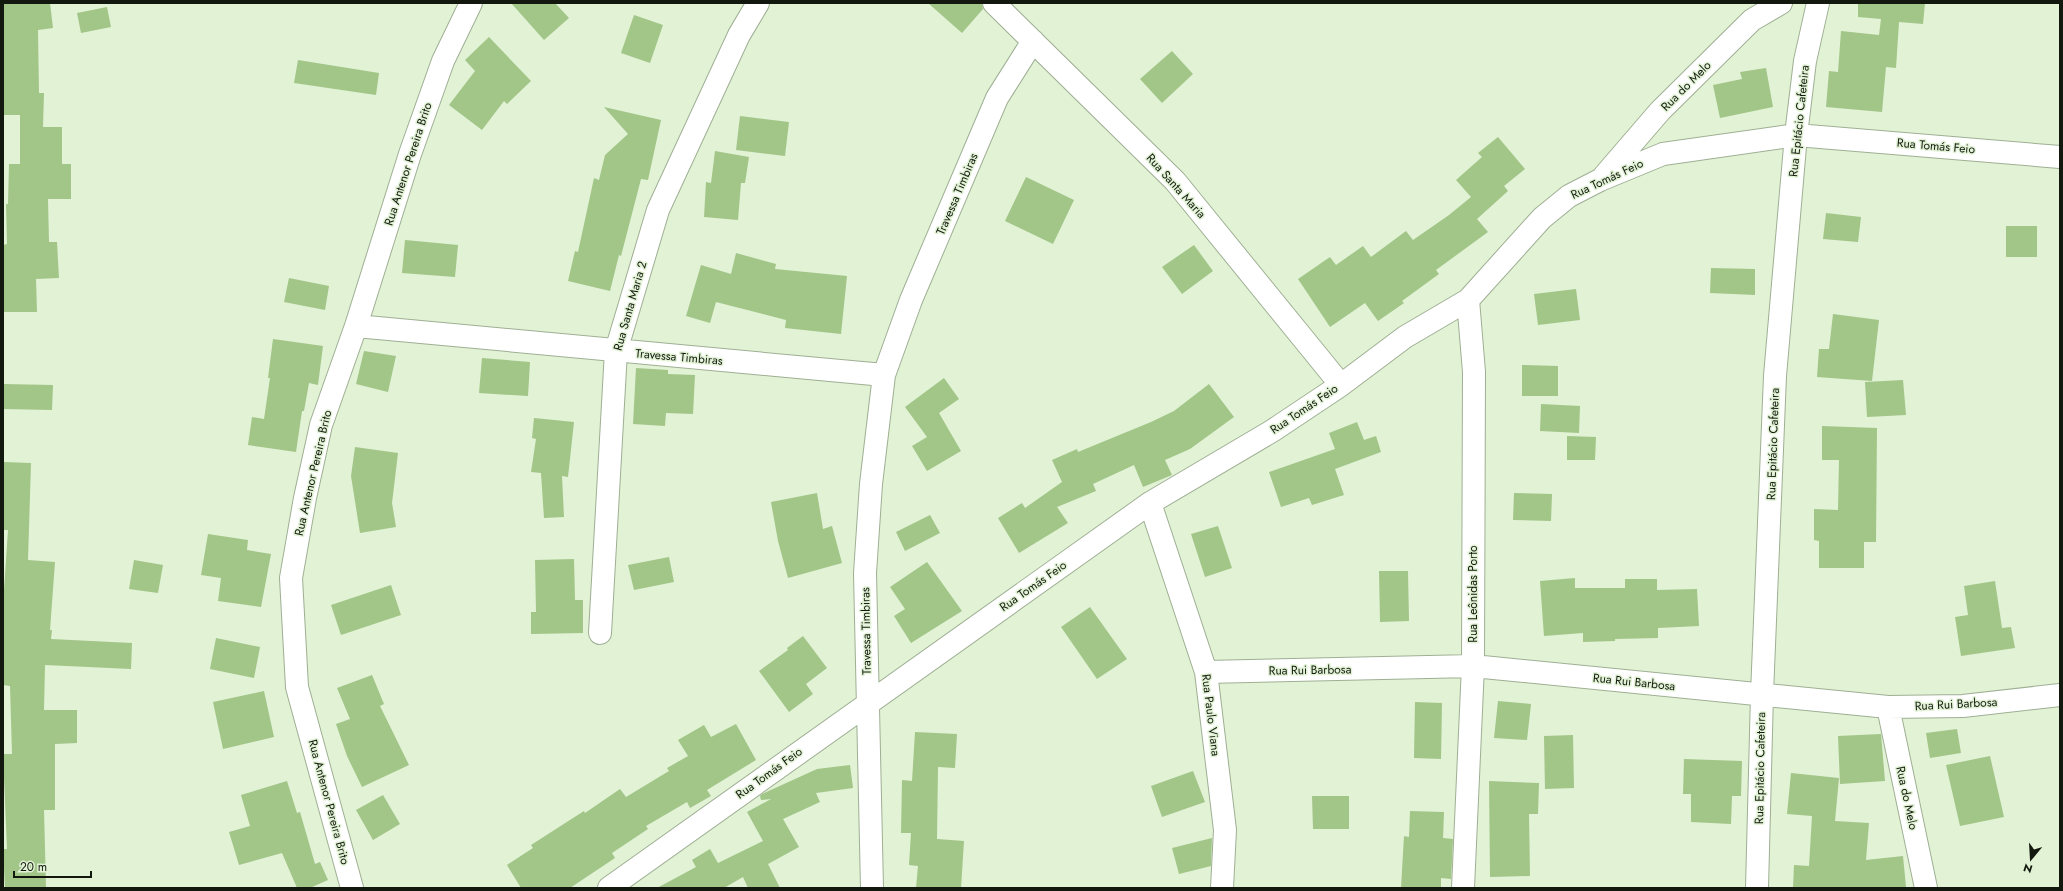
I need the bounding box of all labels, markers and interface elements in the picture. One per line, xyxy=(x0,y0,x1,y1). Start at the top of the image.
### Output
street label: Rua do Melo xyxy=(1657,56,1716,115)
street label: Rua Epitácio Cafeteira xyxy=(1784,64,1814,178)
street label: Rua Antenor Pereira Brito xyxy=(380,100,437,228)
street label: Rua Tomás Feio xyxy=(1896,134,1976,158)
street label: Travessa Timbiras xyxy=(932,150,982,238)
street label: Rua Santa Maria xyxy=(1142,150,1210,223)
street label: Rua Tomás Feio xyxy=(1568,154,1647,204)
street label: Rua Santa Maria 2 xyxy=(609,259,651,353)
street label: Travessa Timbiras xyxy=(635,344,724,370)
street label: Rua Tomás Feio xyxy=(1266,379,1342,438)
street label: Rua Epitácio Cafeteira xyxy=(1762,387,1784,500)
street label: Rua Antenor Pereira Brito xyxy=(290,408,336,538)
street label: Rua Leônidas Porto xyxy=(1464,545,1482,643)
street label: Rua Tomás Feio xyxy=(996,556,1071,616)
street label: Travessa Timbiras xyxy=(856,587,876,675)
street label: Rua Rui Barbosa xyxy=(1268,660,1352,680)
street label: Rua Rui Barbosa xyxy=(1592,669,1676,695)
street label: Rua Paulo Viana xyxy=(1197,673,1225,757)
street label: Rua Rui Barbosa xyxy=(1914,693,1998,715)
street label: Rua Epitácio Cafeteira xyxy=(1750,711,1770,824)
street label: Rua Antenor Pereira Brito xyxy=(304,737,354,867)
street label: Rua Tomás Feio xyxy=(732,742,806,803)
street label: Rua do Melo xyxy=(1891,765,1923,832)
north arrow xyxy=(2011,839,2051,879)
scale bar xyxy=(14,853,91,879)
text: 20 m xyxy=(20,858,47,876)
text: N xyxy=(2021,860,2035,877)

